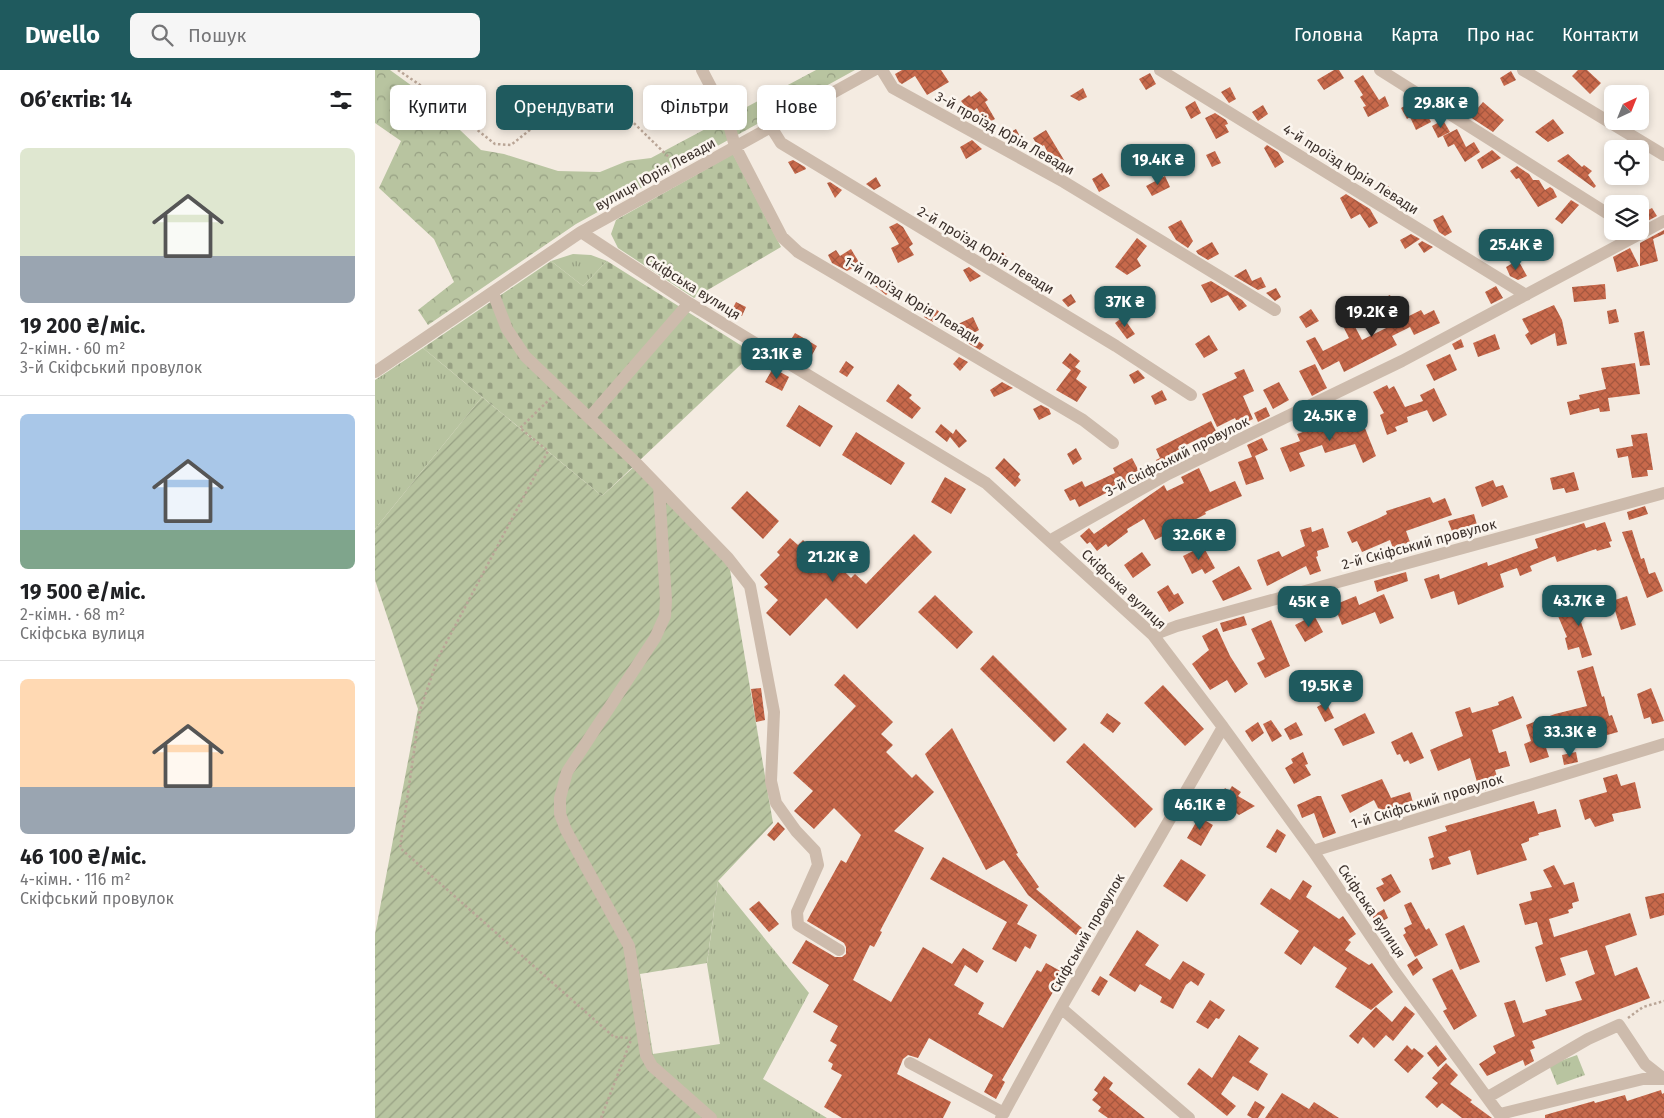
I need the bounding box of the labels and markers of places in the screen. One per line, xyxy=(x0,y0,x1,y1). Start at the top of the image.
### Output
pin: 29.8K ₴ xyxy=(1395,87,1487,129)
pin: 19.4K ₴ xyxy=(1112,144,1204,186)
pin: 25.4K ₴ xyxy=(1470,228,1562,271)
pin: 37K ₴ xyxy=(1090,286,1160,328)
pin: 19.2K ₴ xyxy=(1326,296,1418,338)
pin: 23.1K ₴ xyxy=(731,338,823,380)
pin: 24.5K ₴ xyxy=(1284,400,1376,442)
pin: 32.6K ₴ xyxy=(1153,518,1245,561)
pin: 21.2K ₴ xyxy=(787,540,879,583)
pin: 43.7K ₴ xyxy=(1533,584,1625,627)
pin: 45K ₴ xyxy=(1274,586,1344,628)
pin: 19.5K ₴ xyxy=(1280,670,1372,712)
pin: 33.3K ₴ xyxy=(1524,716,1616,758)
pin: 46.1K ₴ xyxy=(1154,788,1246,831)

